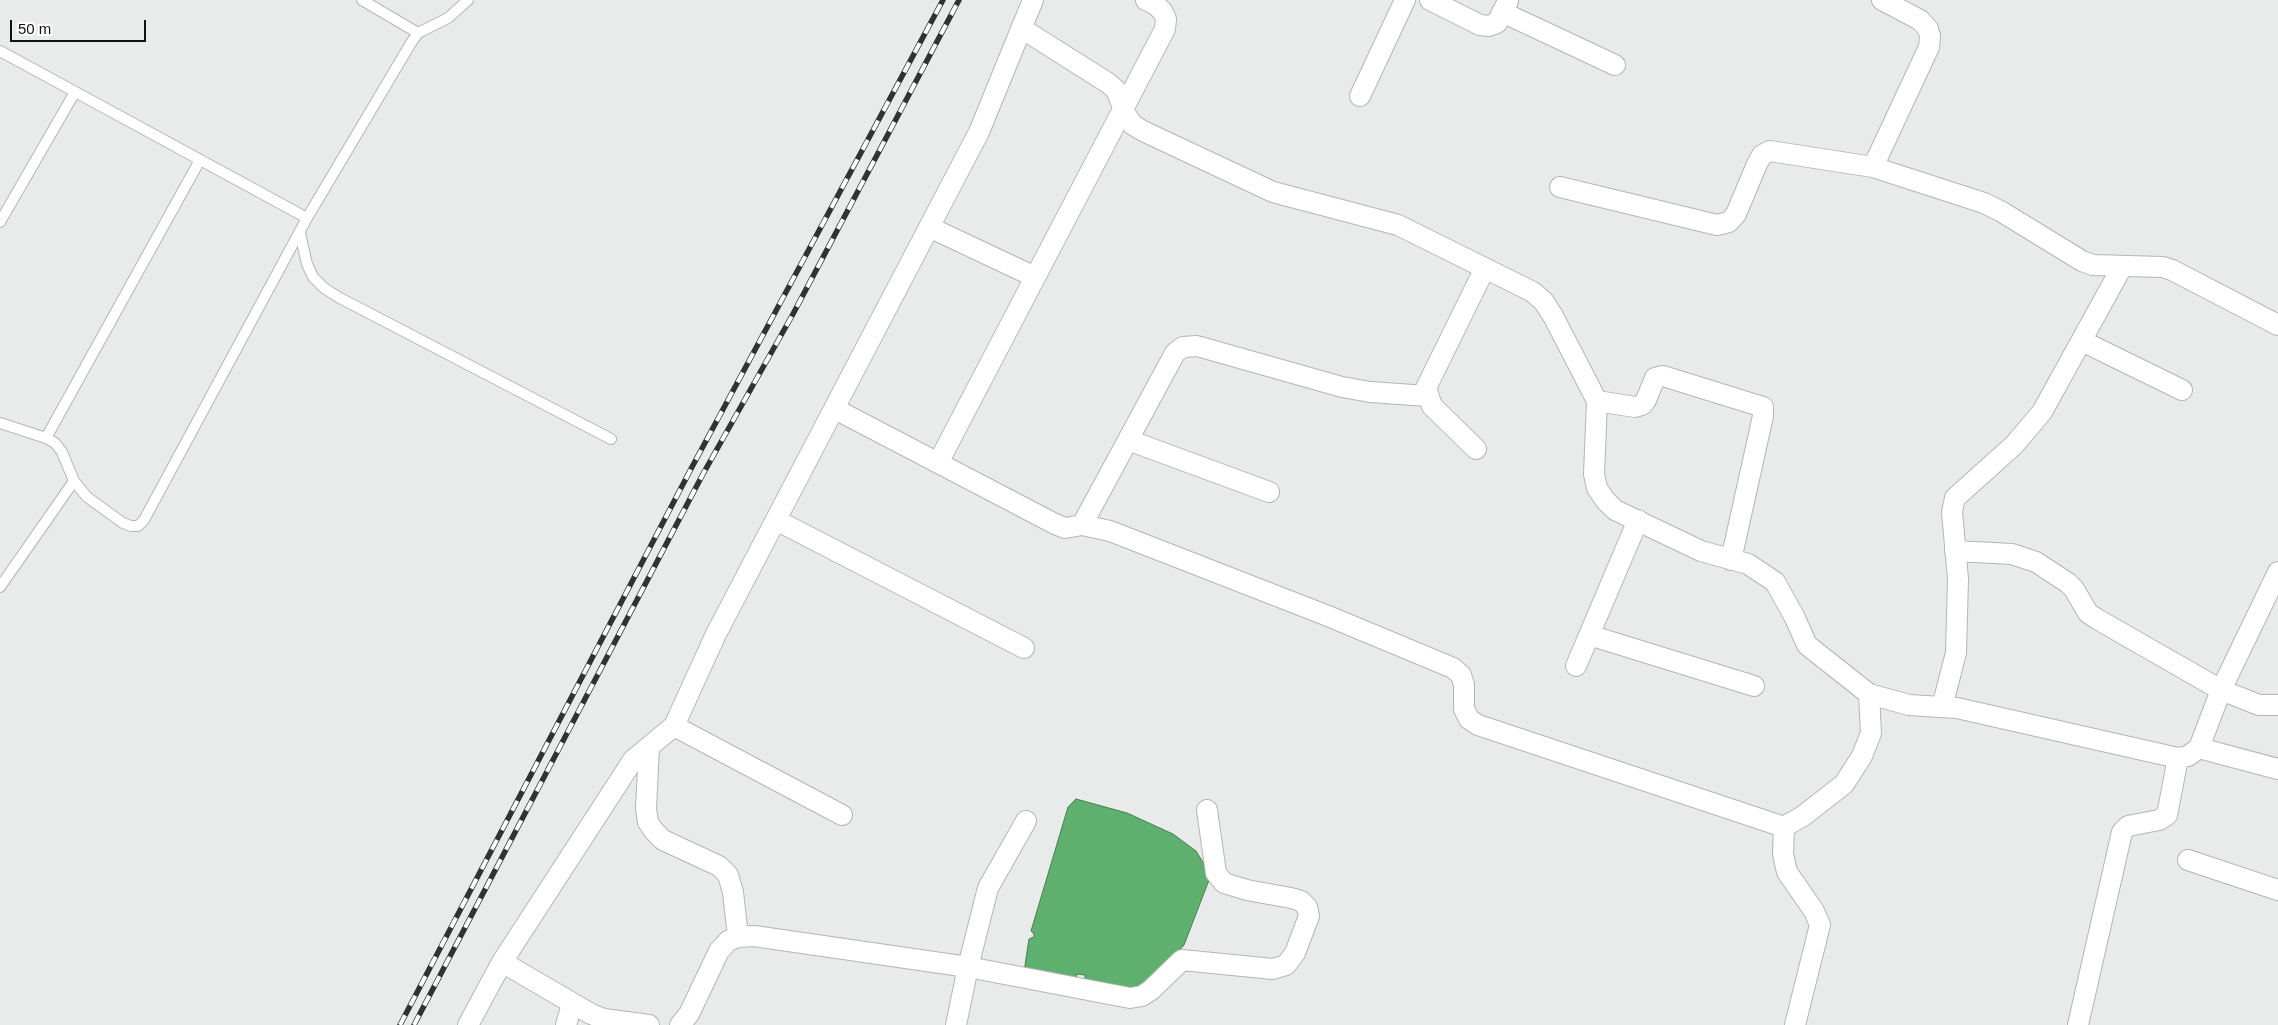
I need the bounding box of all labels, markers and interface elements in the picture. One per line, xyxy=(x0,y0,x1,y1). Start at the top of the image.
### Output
scale bar xyxy=(12,10,149,42)
text: 50 m xyxy=(18,20,51,37)

